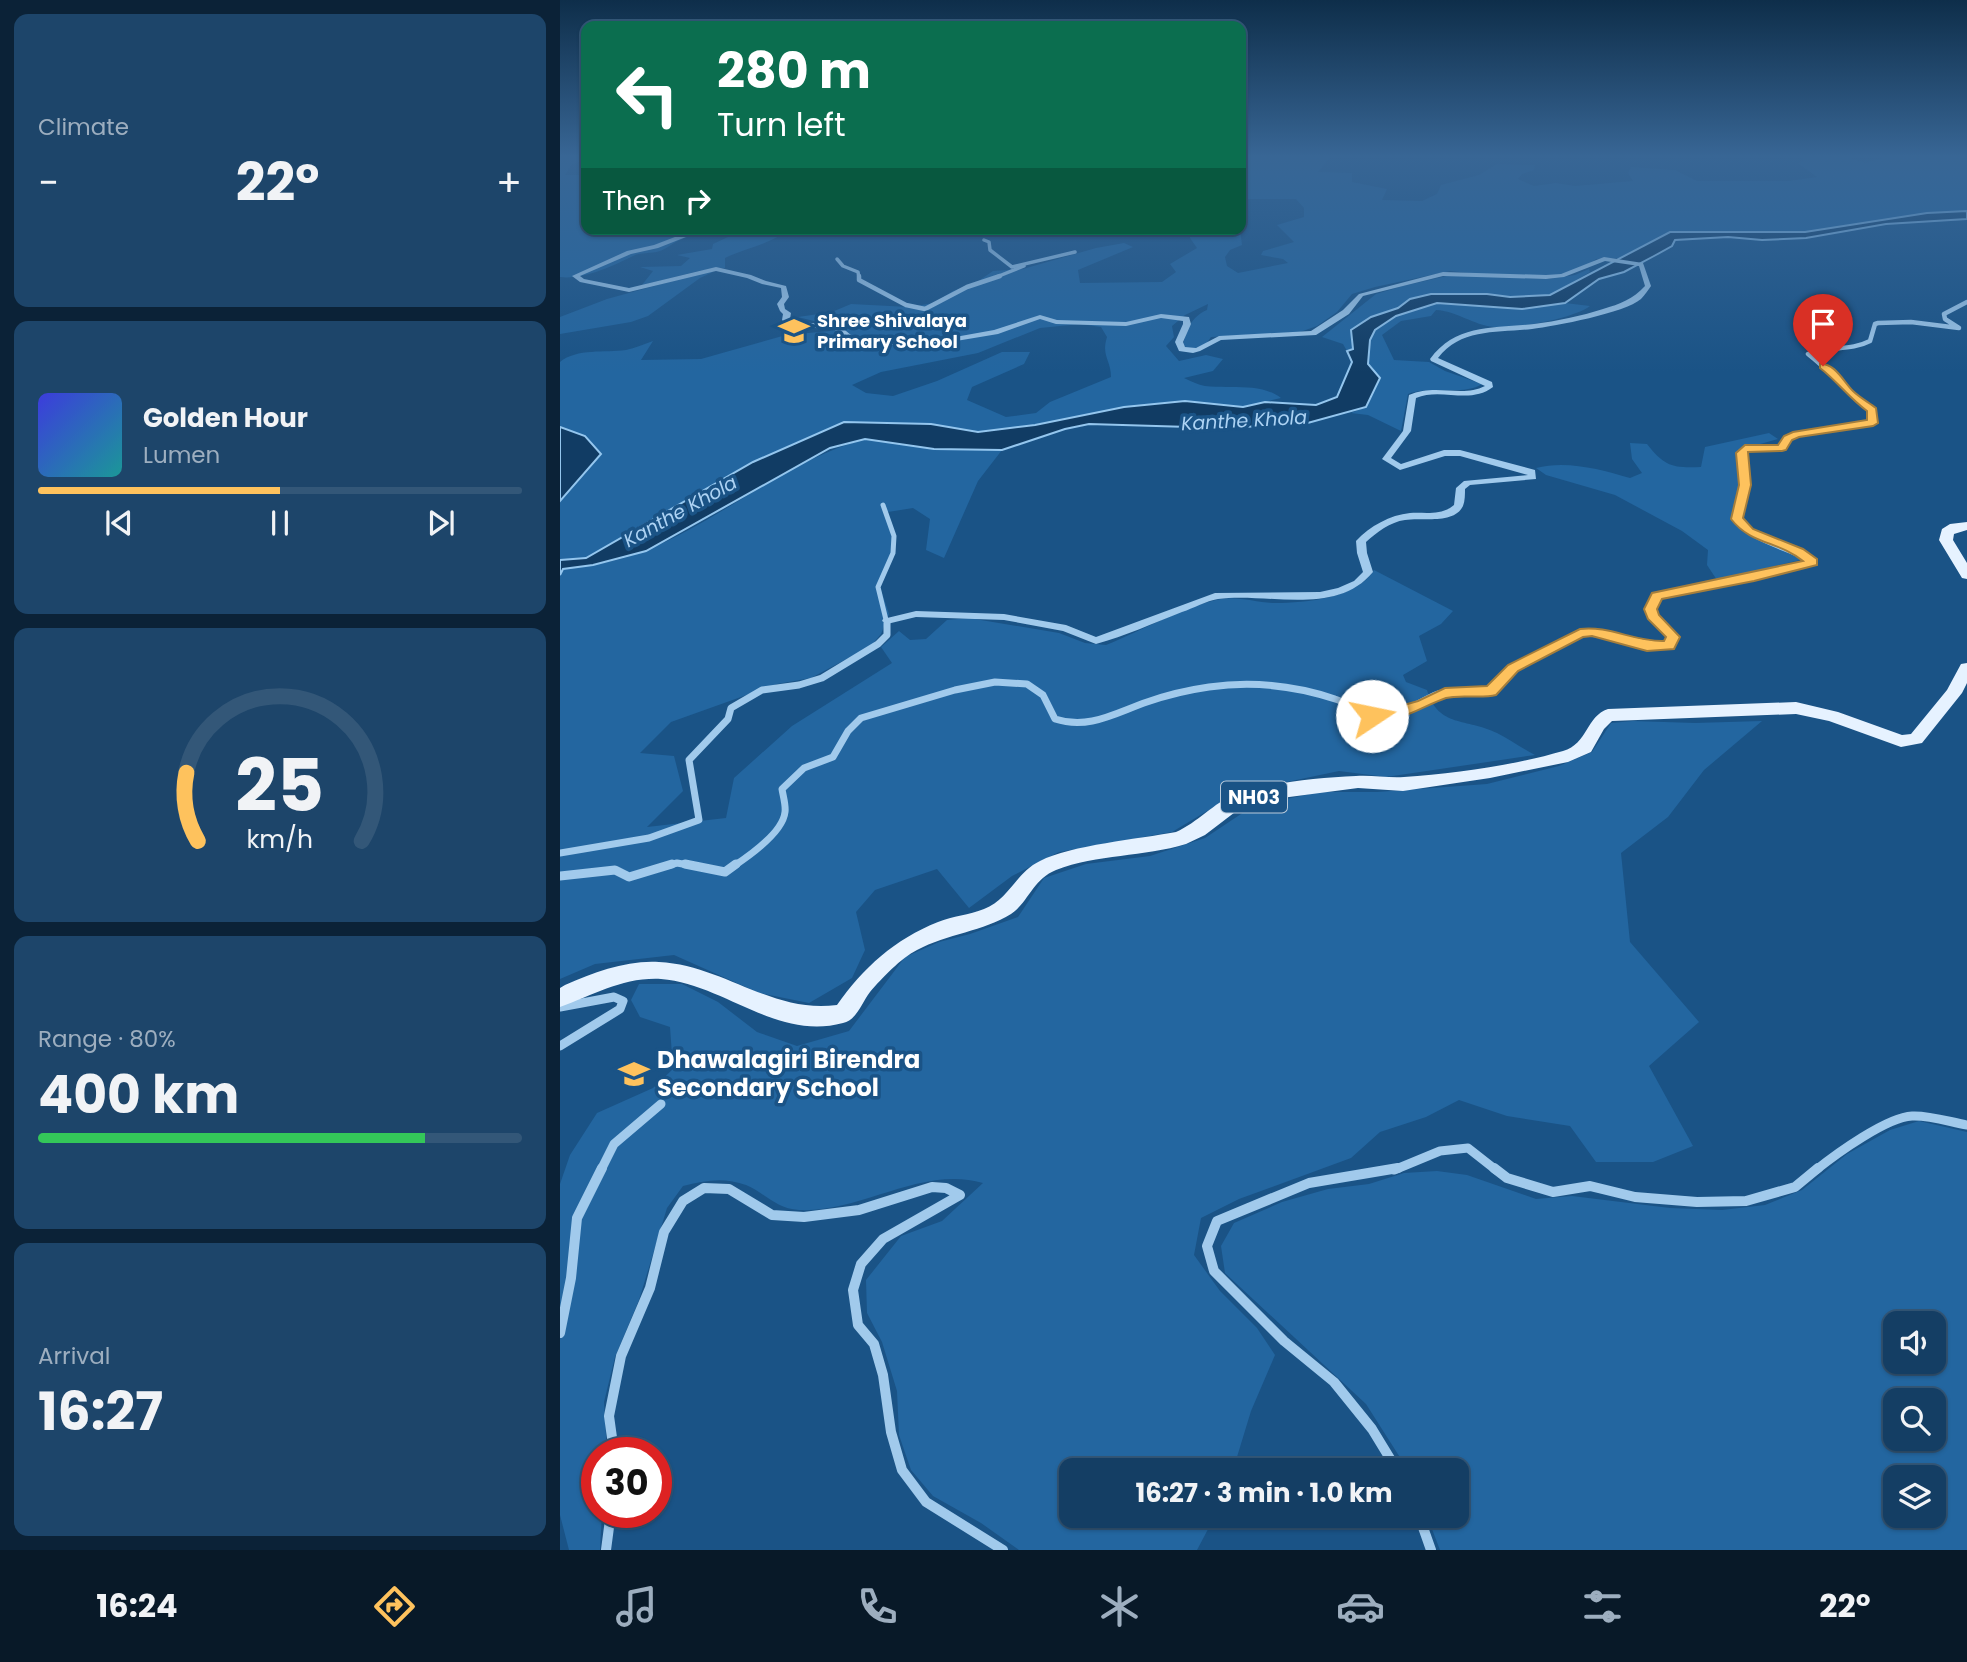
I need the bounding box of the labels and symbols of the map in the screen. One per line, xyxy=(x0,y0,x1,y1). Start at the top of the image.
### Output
pin xyxy=(1793,294,1853,366)
place label: Shree Shivalaya Primary School xyxy=(817,308,967,354)
school or university icon: Shree Shivalaya Primary School xyxy=(777,314,811,348)
water label: Kanthe Khola xyxy=(1180,404,1308,437)
water label: Kanthe Khola xyxy=(619,469,742,554)
position arrow xyxy=(1335,679,1409,753)
road number: NH03 xyxy=(1221,782,1287,812)
place label: Dhawalagiri Birendra Secondary School xyxy=(657,1043,920,1104)
school or university icon: Dhawalagiri Birendra Secondary School xyxy=(617,1057,651,1091)
speed limit sign: 30 xyxy=(581,1437,672,1528)

